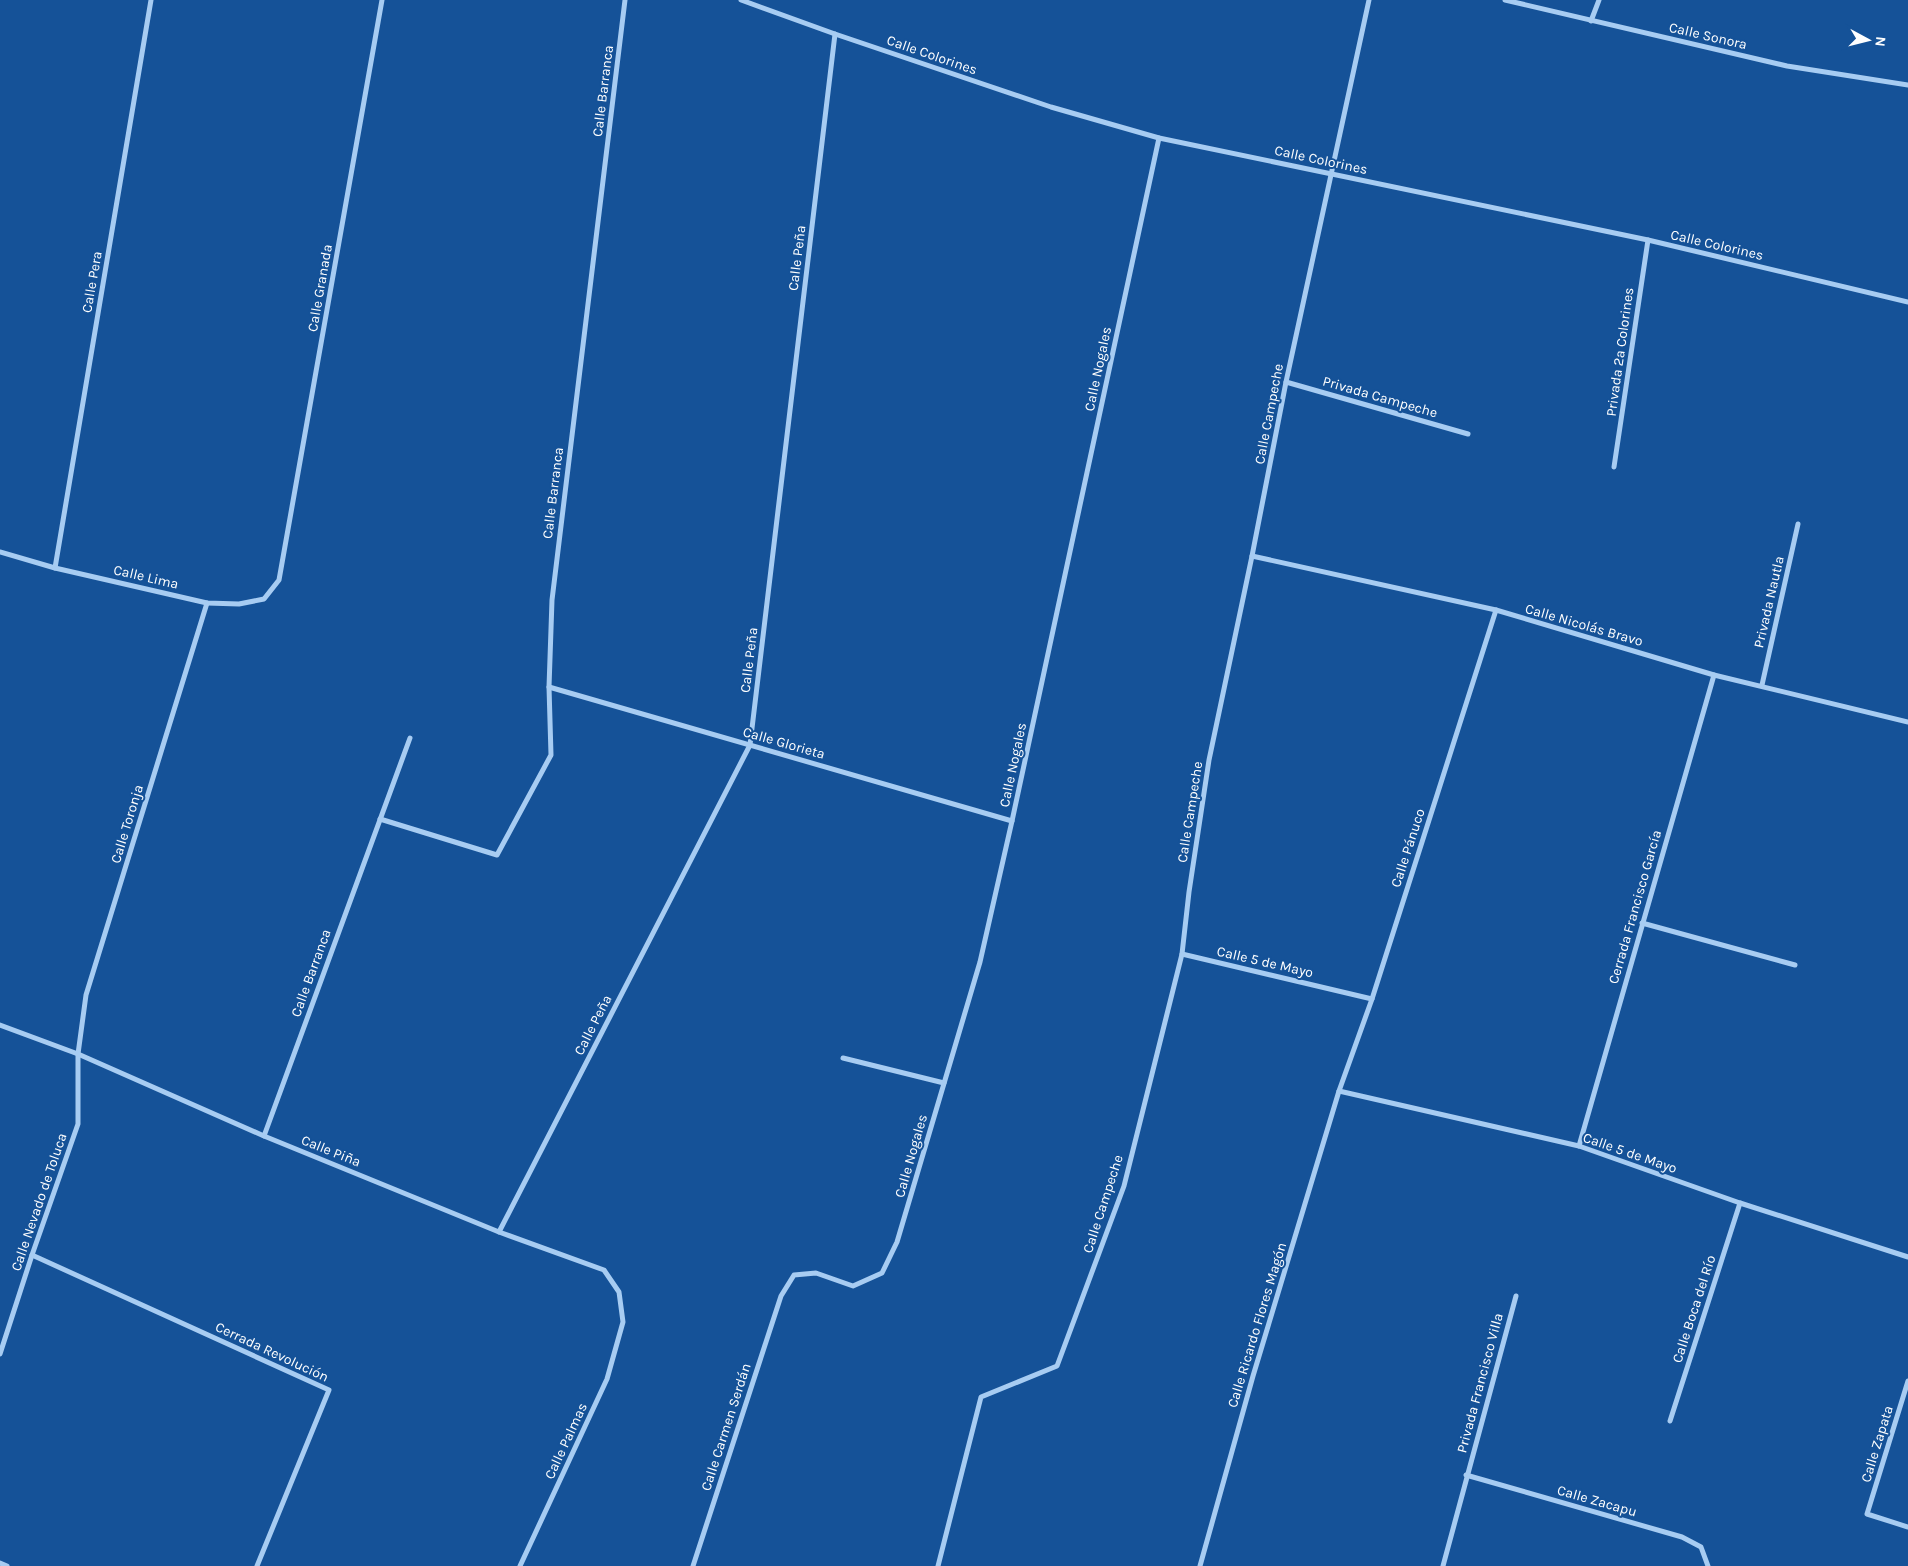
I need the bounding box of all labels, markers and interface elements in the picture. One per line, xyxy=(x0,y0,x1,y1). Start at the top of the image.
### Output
north arrow xyxy=(1843,15,1893,65)
street label: Calle Sonora xyxy=(1667,19,1749,53)
street label: Calle Colorines xyxy=(884,32,980,78)
text: N xyxy=(1871,36,1889,48)
street label: Calle Barranca xyxy=(589,44,617,138)
street label: Calle Colorines xyxy=(1273,142,1369,178)
street label: Calle Peña xyxy=(785,224,809,292)
street label: Calle Colorines xyxy=(1669,226,1765,264)
street label: Calle Granada xyxy=(304,243,336,333)
street label: Calle Pera xyxy=(78,250,106,314)
street label: Privada 2ª Colorines xyxy=(1603,286,1637,418)
street label: Calle Nogales xyxy=(1081,325,1115,413)
street label: Calle Campeche xyxy=(1251,362,1287,466)
street label: Privada Campeche xyxy=(1321,372,1439,422)
street label: Calle Barranca xyxy=(539,446,567,540)
street label: Privada Nautla xyxy=(1750,554,1788,650)
street label: Calle Lima xyxy=(112,561,180,593)
street label: Calle Nicolás Bravo xyxy=(1523,600,1645,650)
street label: Calle Peña xyxy=(737,626,761,694)
street label: Calle Nogales xyxy=(996,721,1030,809)
street label: Calle Glorieta xyxy=(741,723,827,763)
street label: Calle Campeche xyxy=(1174,760,1206,864)
street label: Calle Toronja xyxy=(107,783,147,865)
street label: Calle Pánuco xyxy=(1387,806,1429,890)
street label: Cerrada Francisco García xyxy=(1605,828,1665,986)
street label: Calle Barranca xyxy=(287,927,335,1019)
street label: Calle 5 de Mayo xyxy=(1215,943,1315,981)
street label: Calle Peña xyxy=(571,992,615,1058)
street label: Calle Nogales xyxy=(891,1112,931,1200)
street label: Calle 5 de Mayo xyxy=(1581,1129,1679,1177)
street label: Calle Nevado de Toluca xyxy=(7,1131,71,1273)
street label: Calle Piña xyxy=(299,1131,363,1171)
street label: Calle Campeche xyxy=(1079,1153,1127,1255)
street label: Calle Ricardo Flores Magón xyxy=(1224,1240,1290,1410)
street label: Calle Boca del Río xyxy=(1669,1253,1719,1365)
street label: Privada Francisco Villa xyxy=(1453,1311,1507,1455)
street label: Cerrada Revolución xyxy=(213,1318,331,1386)
street label: Calle Carmen Serdán xyxy=(697,1361,755,1493)
street label: Calle Palmas xyxy=(541,1400,591,1482)
street label: Calle Zapata xyxy=(1857,1404,1897,1484)
street label: Calle Zacapu xyxy=(1555,1481,1639,1521)

